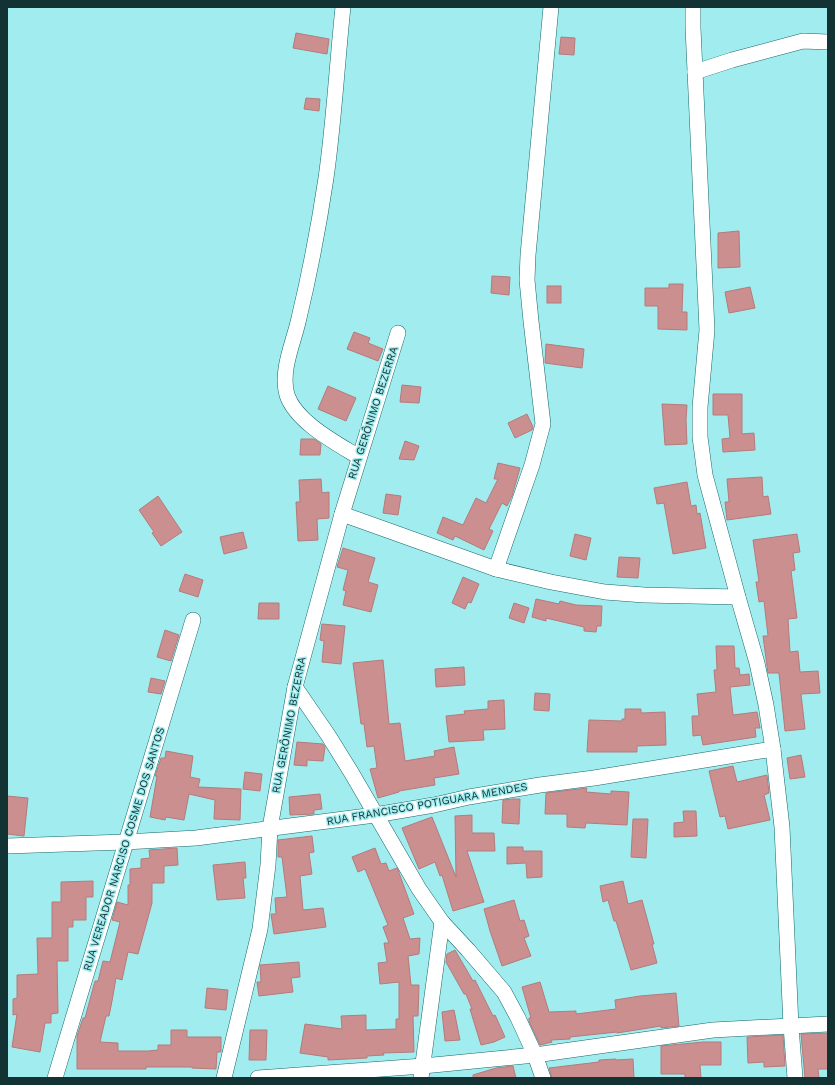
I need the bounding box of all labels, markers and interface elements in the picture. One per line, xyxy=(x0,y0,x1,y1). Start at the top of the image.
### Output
street label: RUA GERÔNIMO BEZERRA xyxy=(344,345,401,481)
street label: RUA GERÔNIMO BEZERRA xyxy=(268,656,309,794)
street label: RUA VEREADOR NARCISO COSME DOS SANTOS xyxy=(81,725,167,973)
street label: RUA FRANCISCO POTIGUARA MENDES xyxy=(325,780,529,828)

